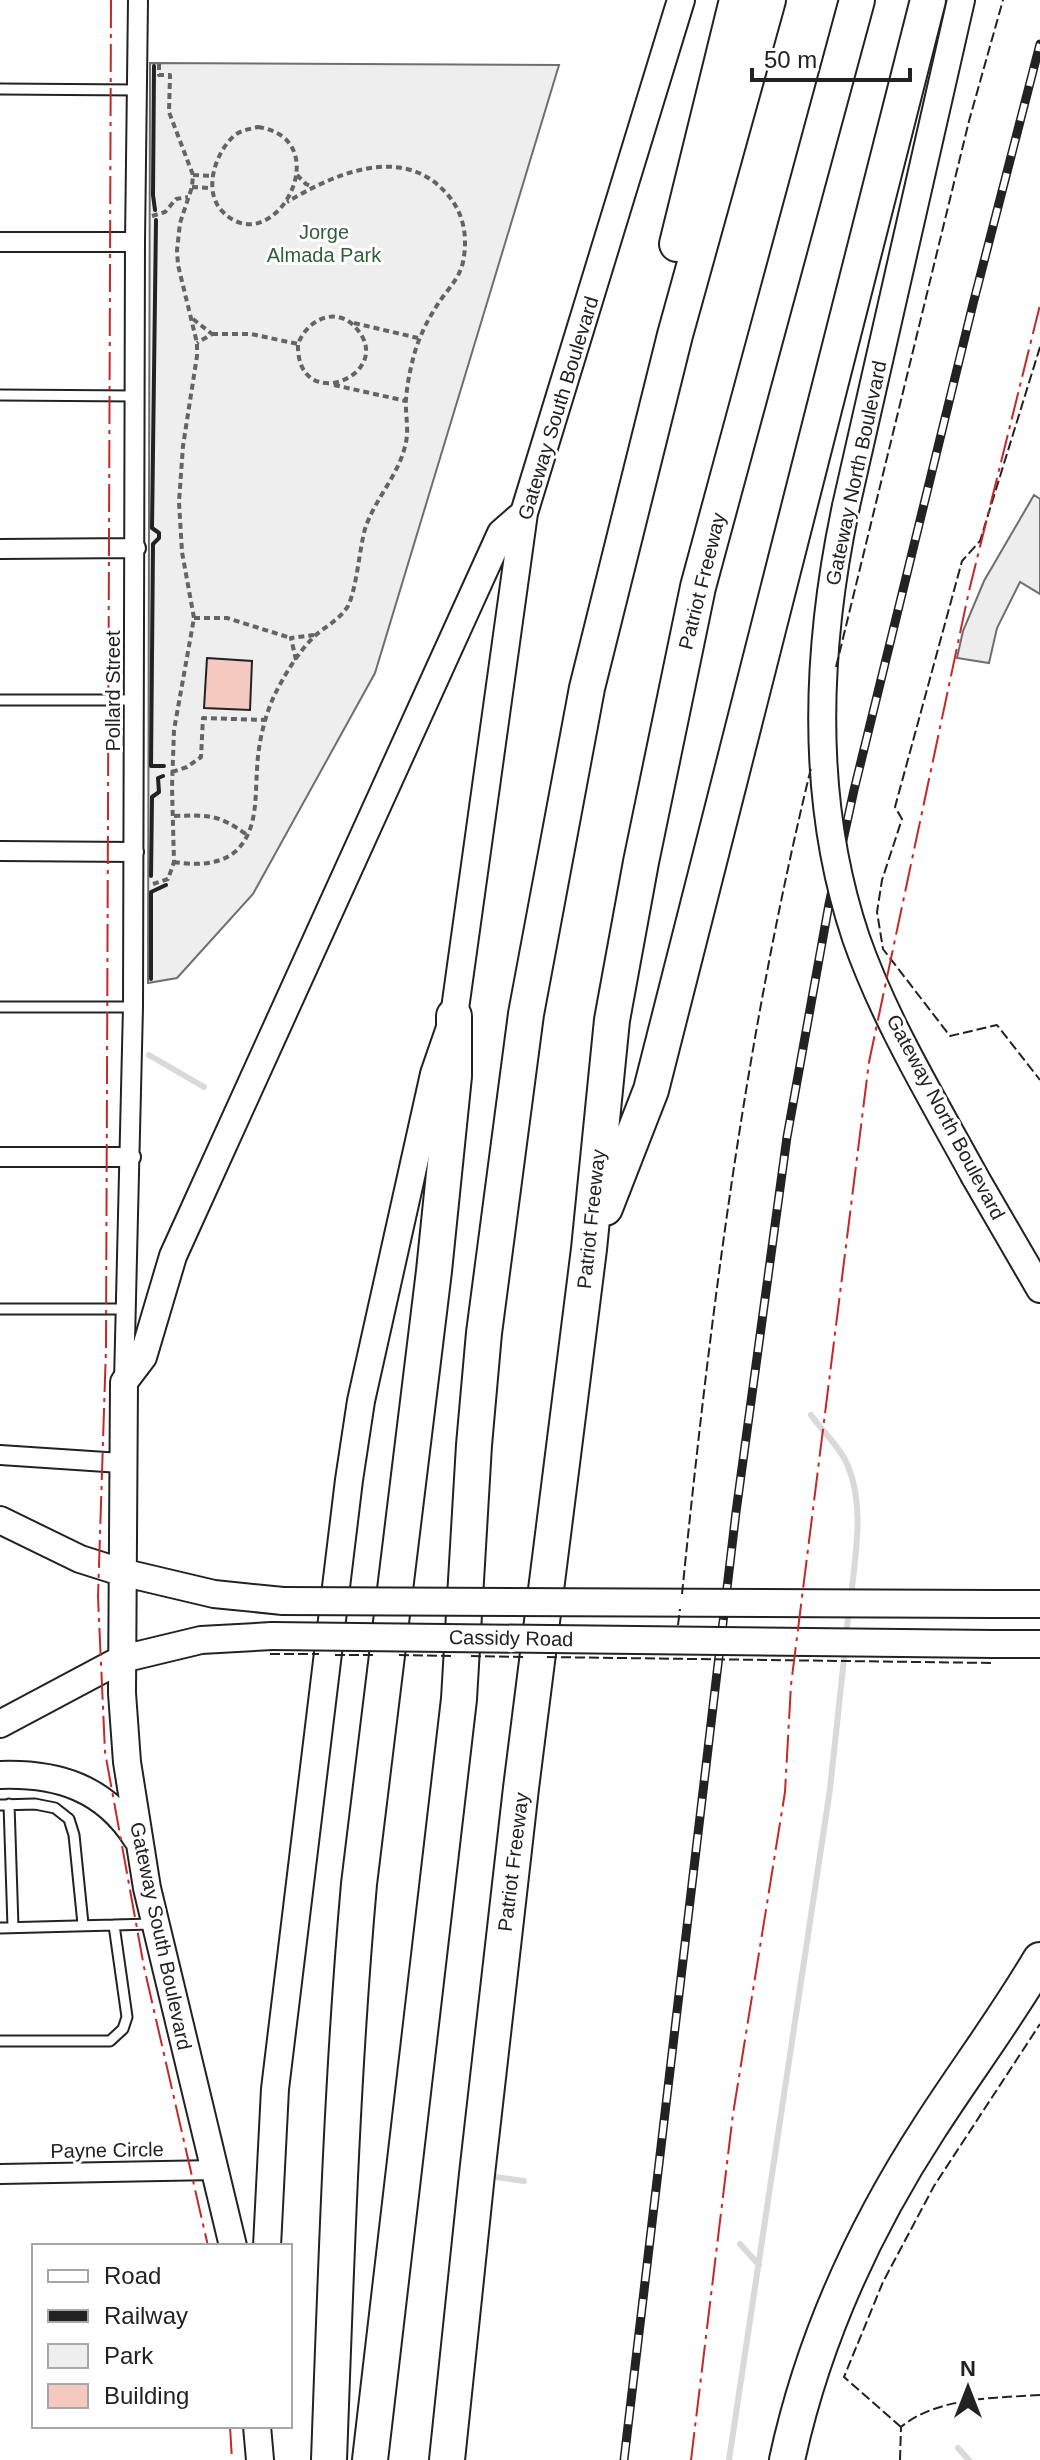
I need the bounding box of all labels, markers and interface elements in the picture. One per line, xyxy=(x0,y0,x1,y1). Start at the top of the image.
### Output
scale bar xyxy=(752,32,910,82)
text: 50 m xyxy=(764,46,817,73)
park label: Jorge Almada Park xyxy=(267,221,382,266)
street label: Gateway South Boulevard xyxy=(514,294,602,522)
street label: Gateway North Boulevard xyxy=(821,359,891,587)
street label: Patriot Freeway xyxy=(674,510,730,652)
street label: Pollard Street xyxy=(102,630,124,752)
street label: Gateway North Boulevard xyxy=(883,1011,1009,1223)
street label: Patriot Freeway xyxy=(573,1148,609,1290)
street label: Cassidy Road xyxy=(449,1626,573,1650)
street label: Patriot Freeway xyxy=(494,1791,532,1933)
street label: Gateway South Boulevard xyxy=(126,1820,196,2052)
street label: Payne Circle xyxy=(50,2138,164,2162)
legend xyxy=(32,2244,292,2428)
text: Road xyxy=(104,2262,161,2289)
text: Railway xyxy=(104,2302,188,2329)
text: Park xyxy=(104,2342,154,2369)
north arrow xyxy=(928,2348,1008,2428)
text: N xyxy=(960,2356,976,2381)
text: Building xyxy=(104,2382,189,2409)

